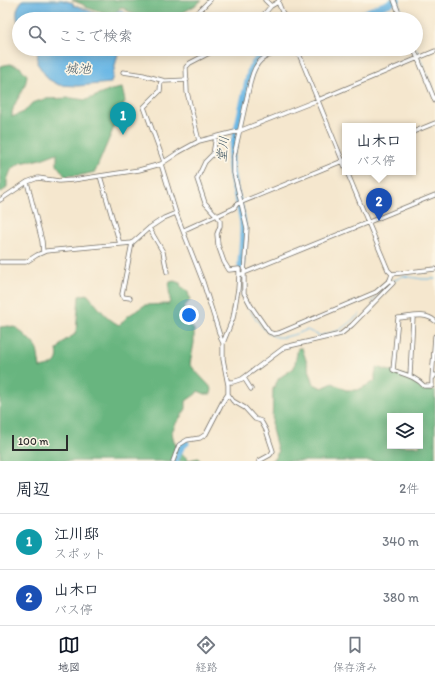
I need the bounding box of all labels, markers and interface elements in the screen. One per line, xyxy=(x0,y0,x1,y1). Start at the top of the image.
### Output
search box xyxy=(12,12,423,56)
icon: search xyxy=(26,23,48,45)
text: ここで検索 xyxy=(58,27,133,45)
water label: 城池 xyxy=(65,61,92,76)
pin: 1 xyxy=(110,102,136,135)
popup xyxy=(342,123,416,175)
text: 山木口 xyxy=(356,132,402,150)
water label: 堂川 xyxy=(213,135,232,163)
text: バス停 xyxy=(356,153,396,168)
pin: 2 xyxy=(366,188,392,221)
your location xyxy=(179,305,199,325)
map controls xyxy=(387,413,423,449)
button: layers xyxy=(387,413,423,449)
scale bar xyxy=(12,433,68,452)
text: 100 m xyxy=(18,435,48,448)
text: 周辺 xyxy=(16,479,50,499)
text: 2件 xyxy=(399,481,419,496)
text: 江川邸 xyxy=(54,525,99,543)
text: 1 xyxy=(26,534,32,549)
text: 340 m xyxy=(382,534,419,549)
text: スポット xyxy=(54,546,106,561)
text: 山木口 xyxy=(54,581,99,599)
text: 2 xyxy=(26,590,32,605)
text: 380 m xyxy=(383,590,419,605)
text: バス停 xyxy=(54,602,93,617)
tab: 地図 xyxy=(58,634,80,674)
tab: 経路 xyxy=(195,634,217,674)
tab: 保存済み xyxy=(333,634,377,674)

